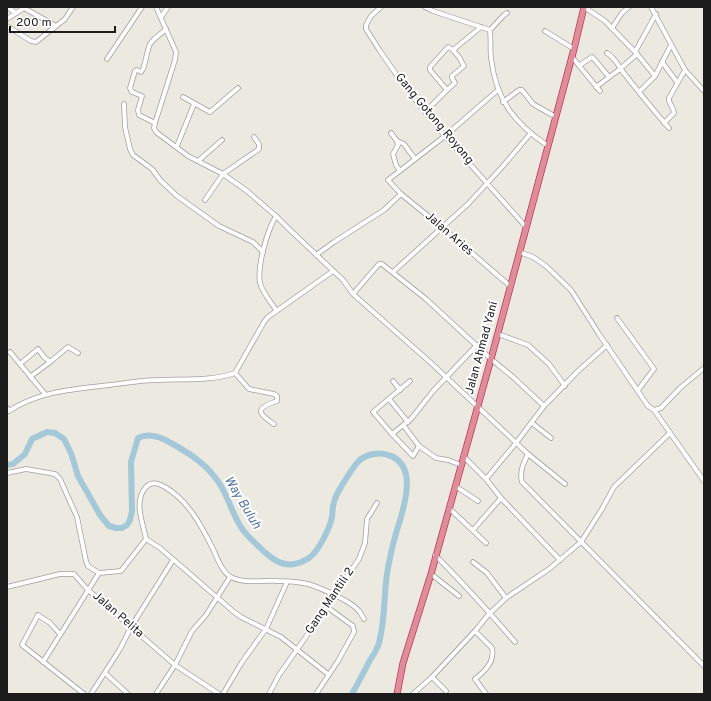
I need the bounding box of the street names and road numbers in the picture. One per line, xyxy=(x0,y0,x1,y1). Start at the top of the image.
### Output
street label: Gang Gotong Royong xyxy=(391,70,477,168)
street label: Jalan Aries xyxy=(421,208,477,260)
street label: Jalan Ahmad Yani xyxy=(462,300,502,396)
street label: Gang Mantili 2 xyxy=(302,564,358,638)
street label: Jalan Pelita xyxy=(89,588,147,642)

